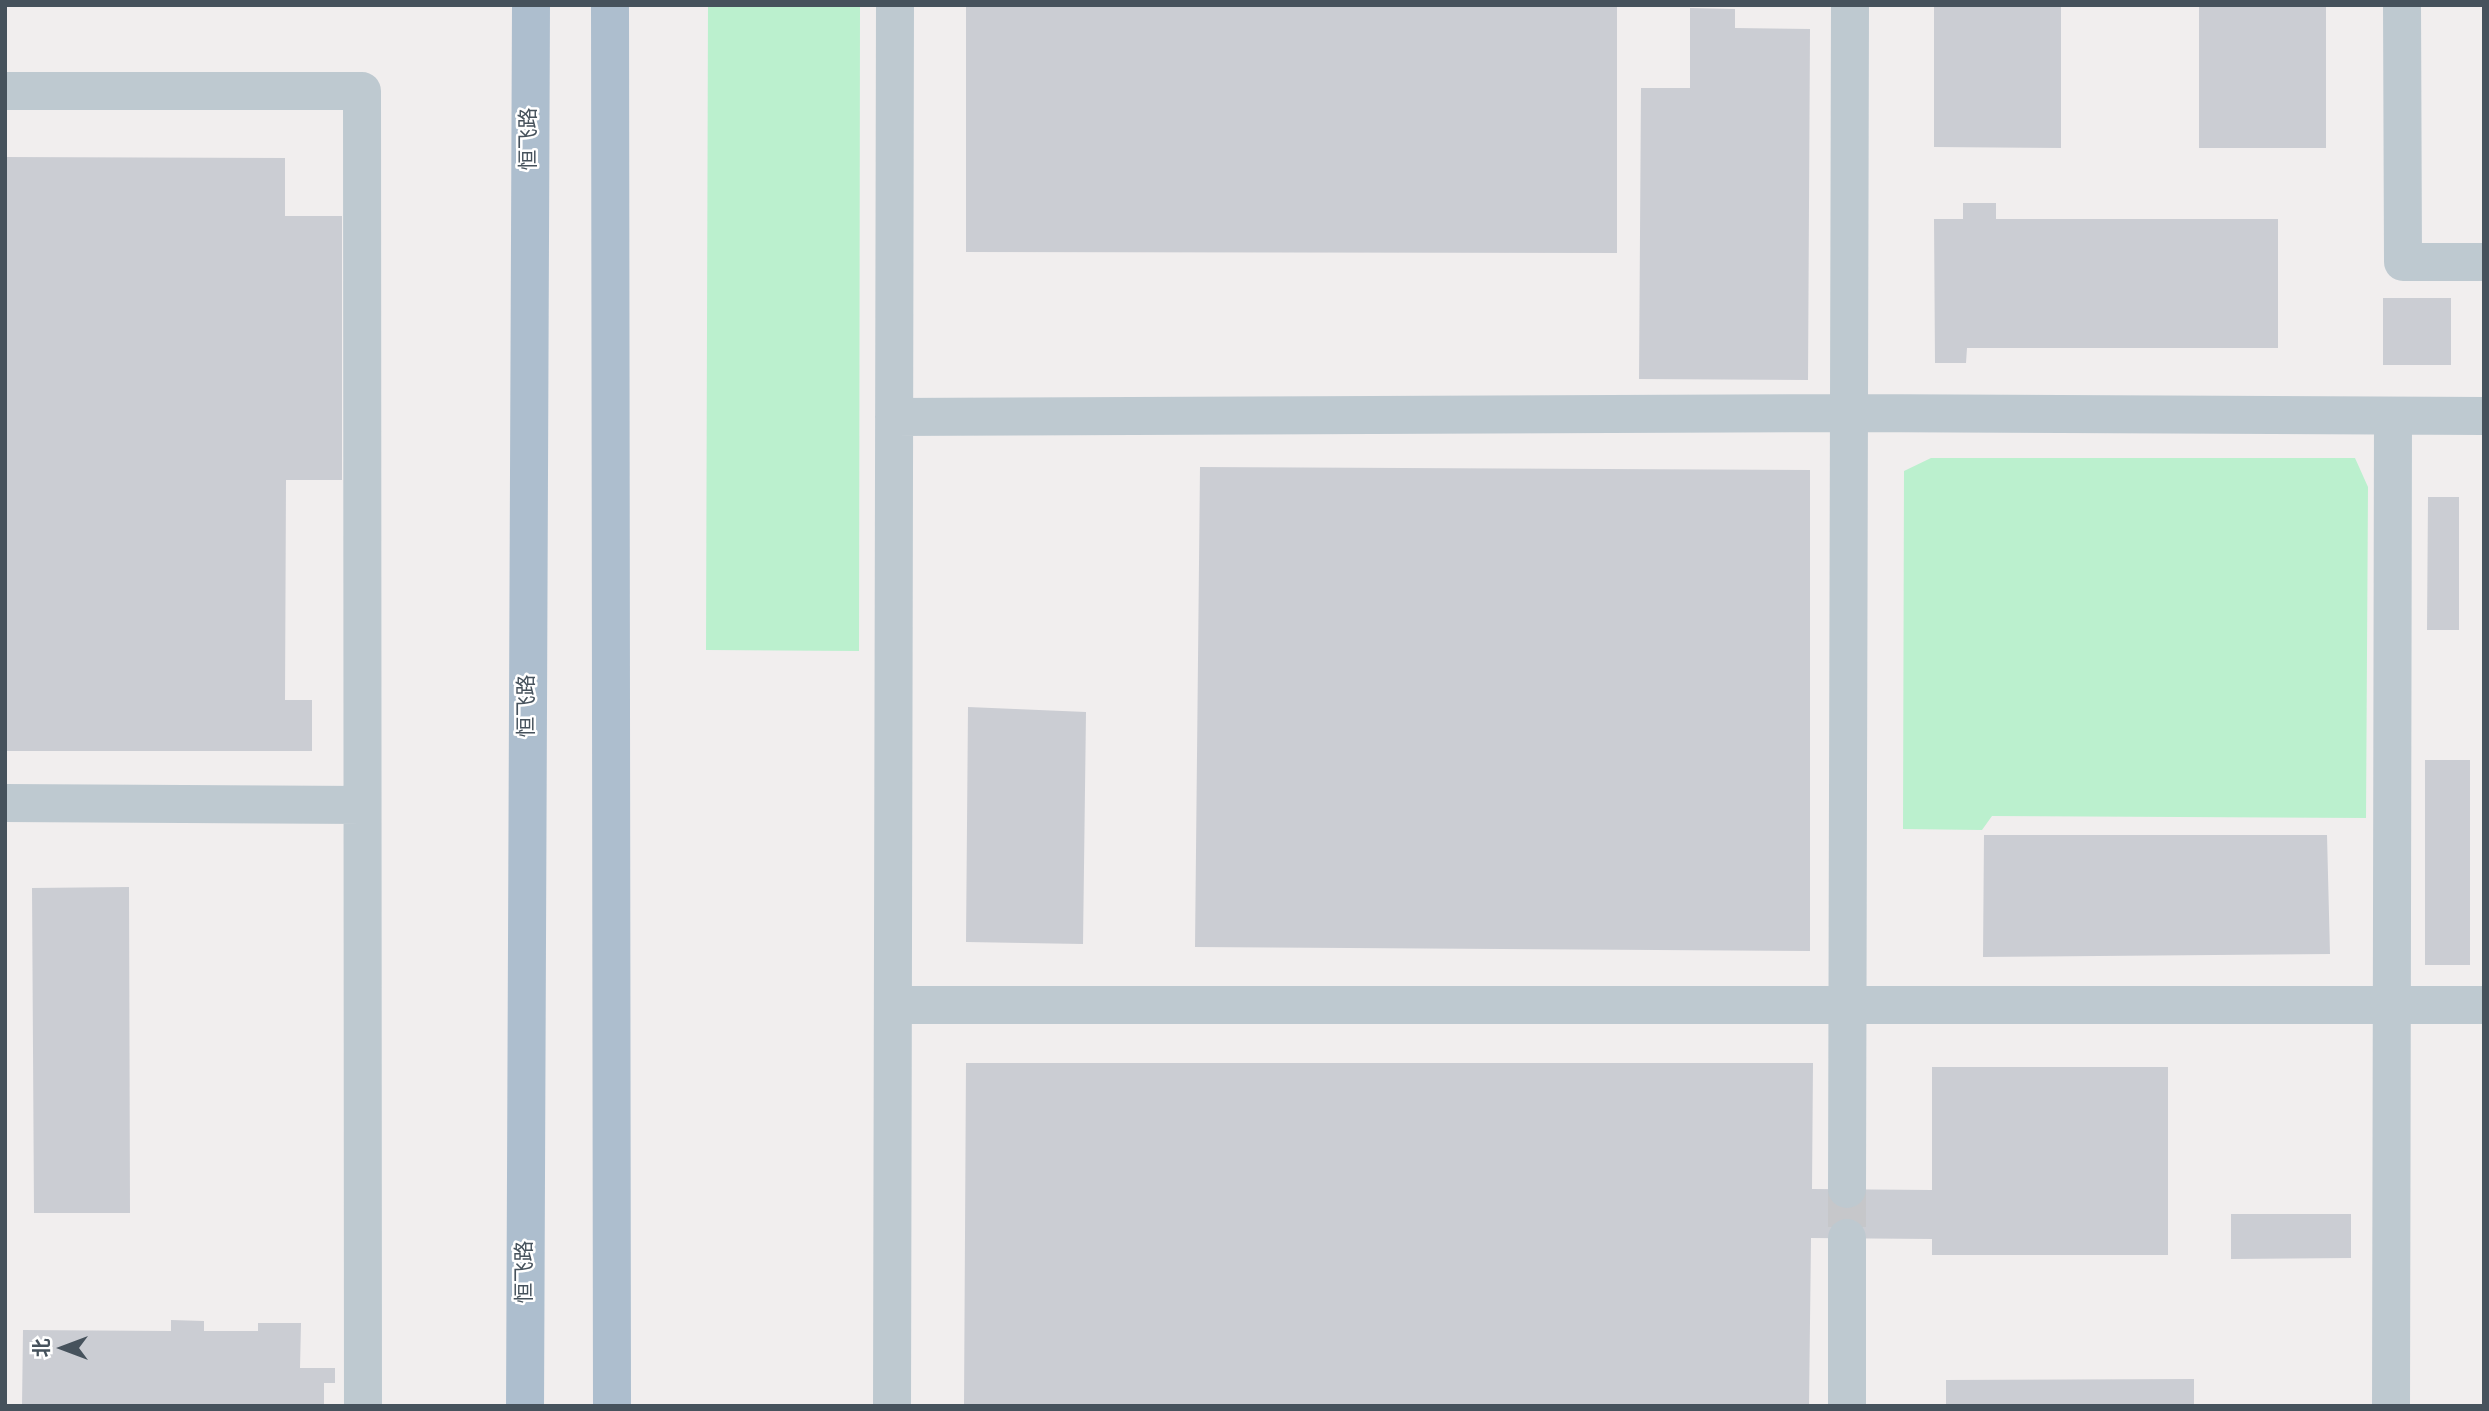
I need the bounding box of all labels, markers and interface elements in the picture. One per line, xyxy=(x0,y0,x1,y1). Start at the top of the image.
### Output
street label: 恒飞路 xyxy=(517,108,543,170)
street label: 恒飞路 xyxy=(515,675,541,737)
street label: 恒飞路 xyxy=(513,1241,539,1303)
north arrow xyxy=(28,1313,98,1383)
text: 北 xyxy=(29,1339,55,1358)

